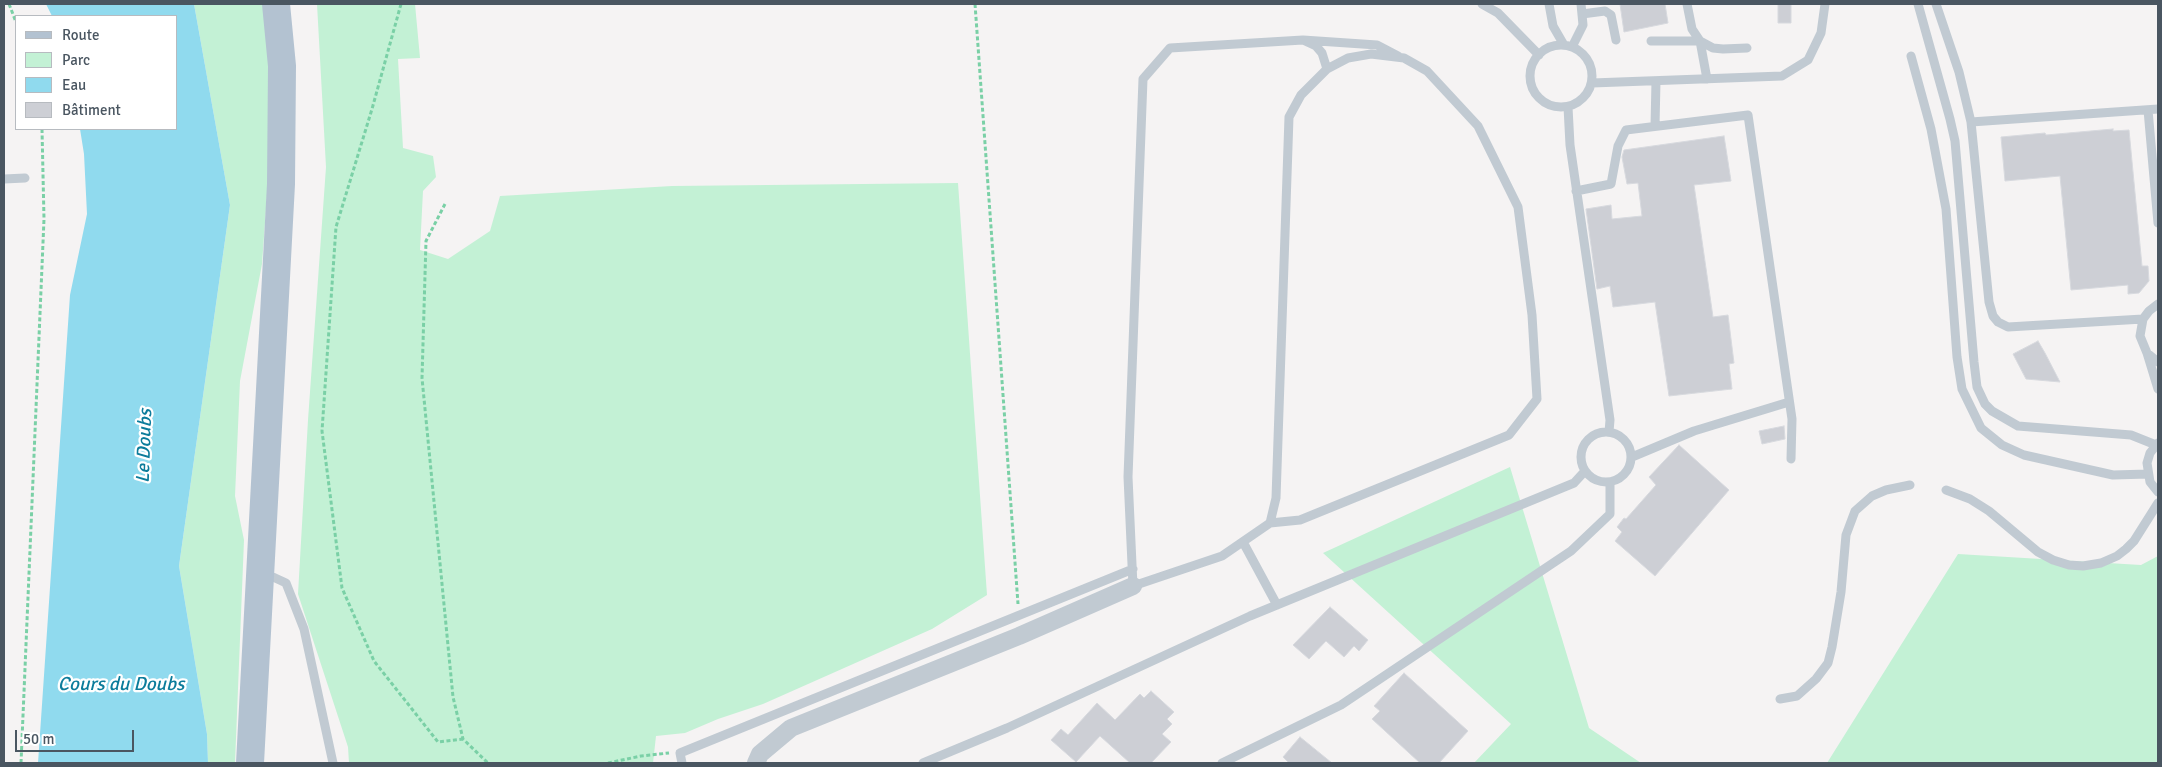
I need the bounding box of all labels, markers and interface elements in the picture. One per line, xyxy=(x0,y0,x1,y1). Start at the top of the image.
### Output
legend xyxy=(15,15,178,130)
text: Route xyxy=(62,26,99,44)
text: Parc xyxy=(62,51,90,69)
text: Eau xyxy=(62,76,86,94)
text: Bâtiment xyxy=(62,101,121,119)
water label: Le Doubs xyxy=(132,409,158,483)
water label: Cours du Doubs xyxy=(58,674,184,696)
scale bar xyxy=(18,720,136,752)
text: 50 m xyxy=(23,730,54,748)

